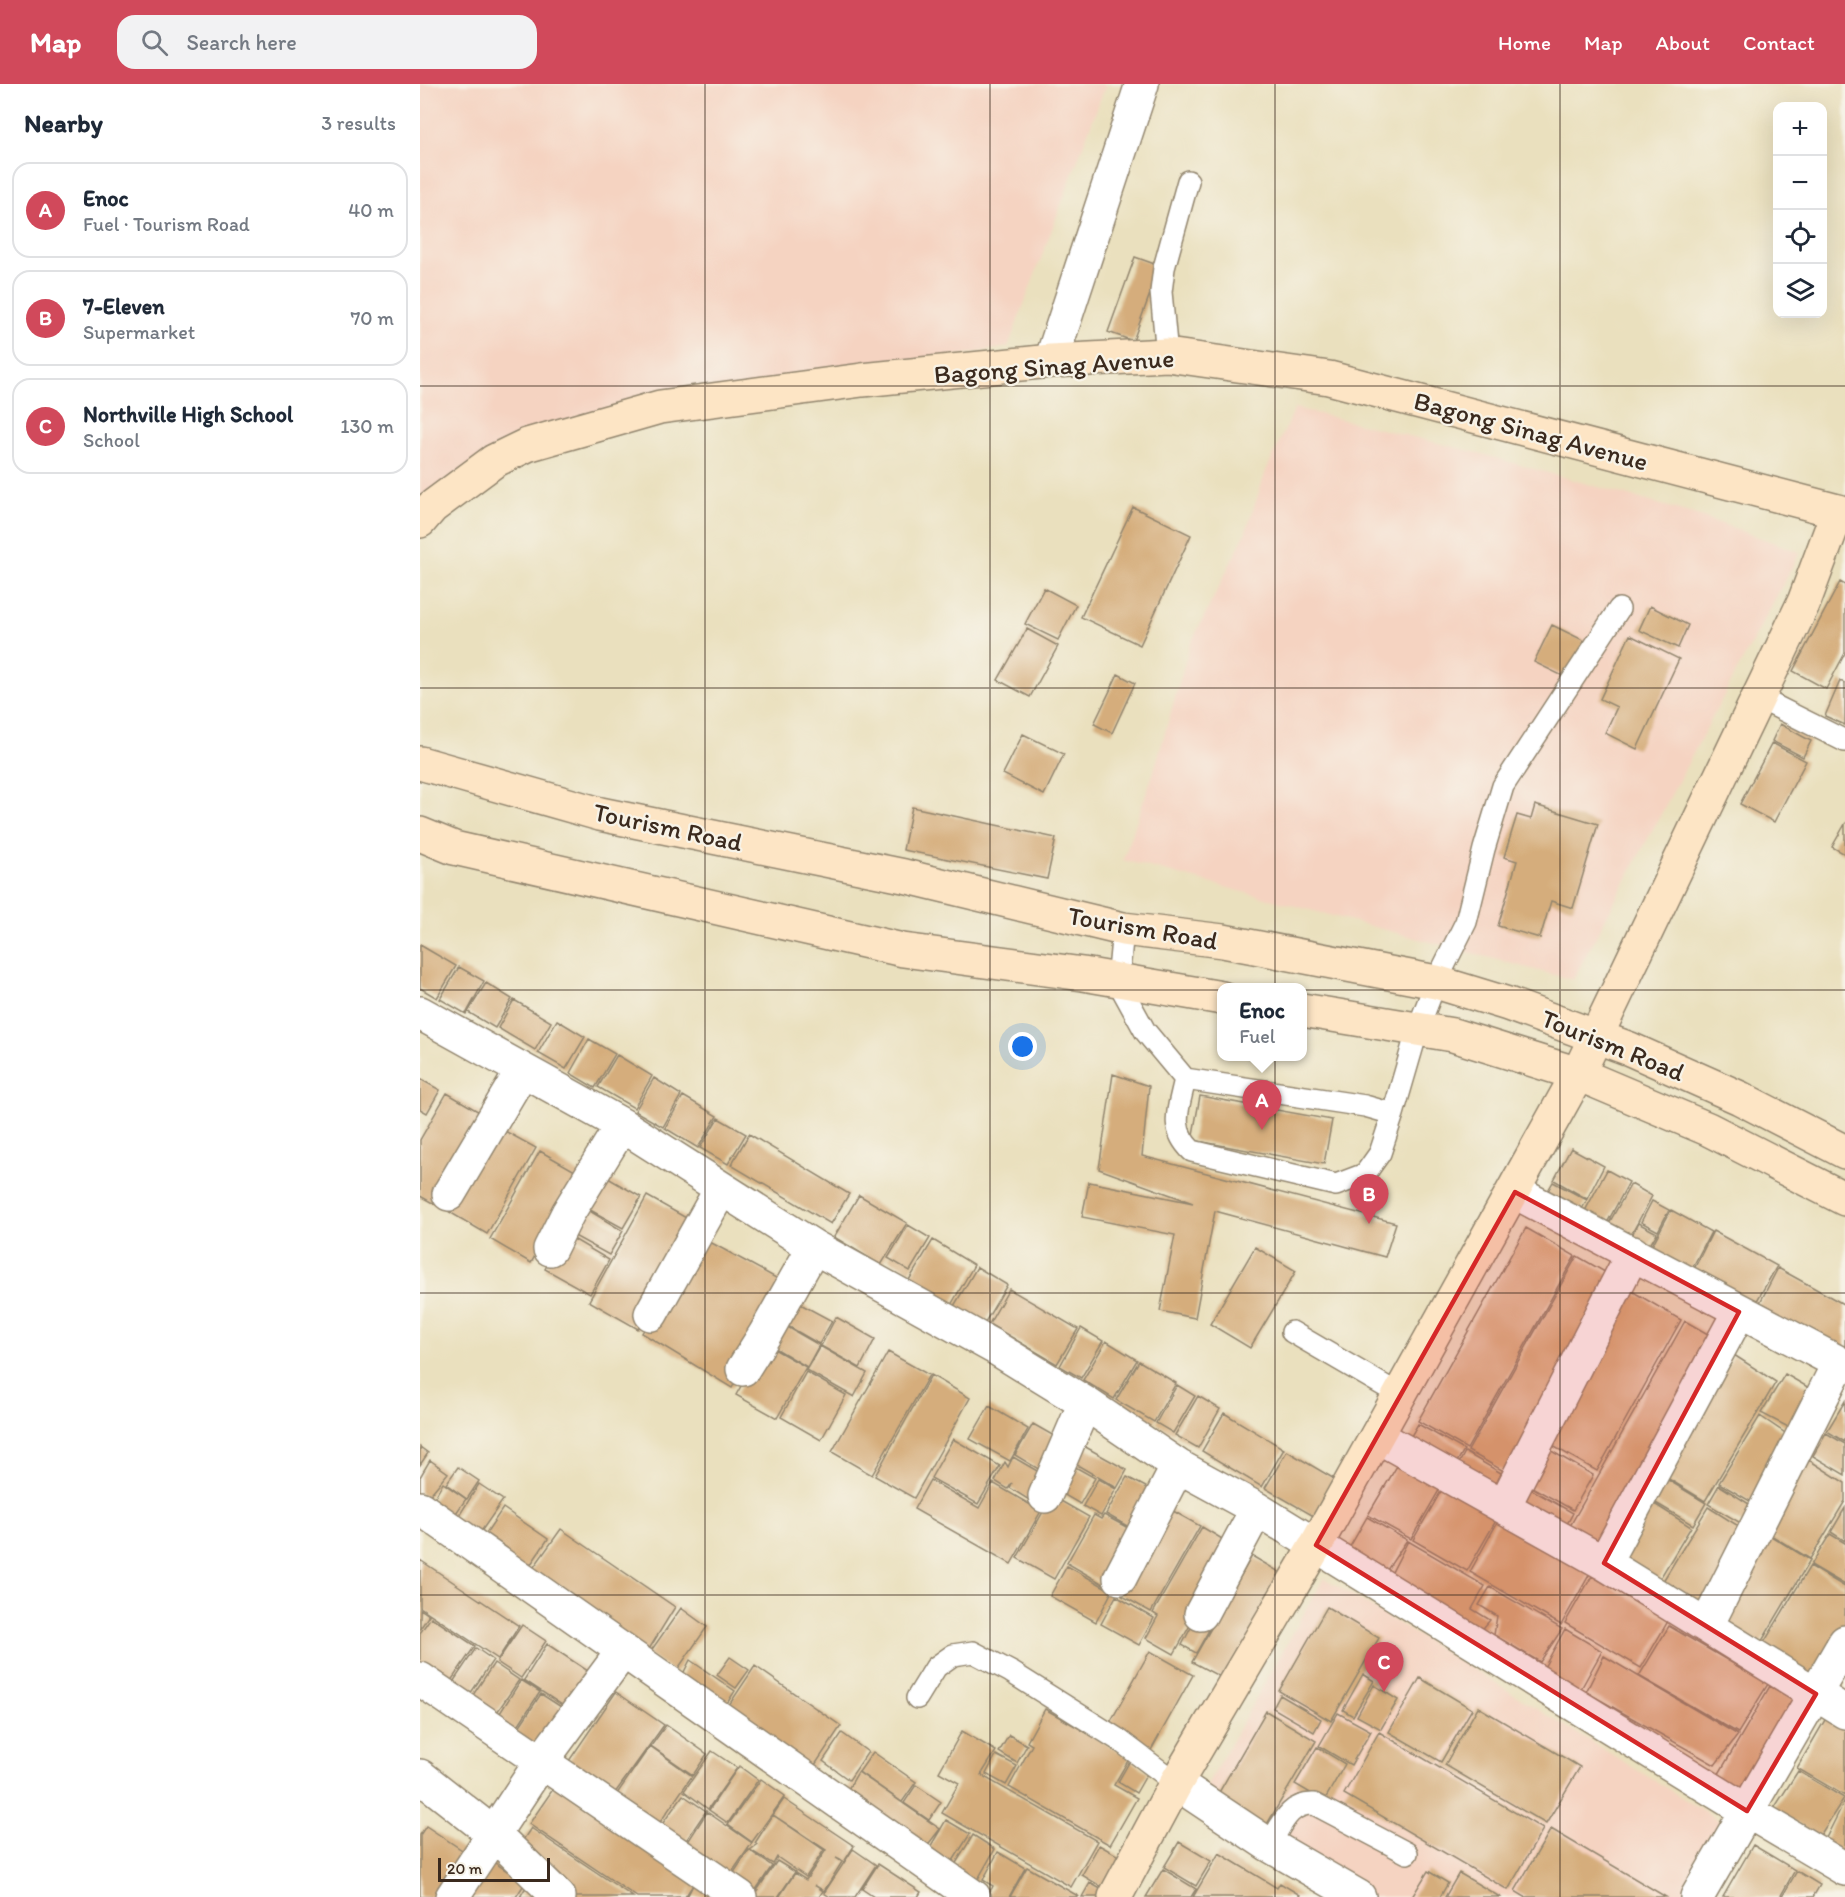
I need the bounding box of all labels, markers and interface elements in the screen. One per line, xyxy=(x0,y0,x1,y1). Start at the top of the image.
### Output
search box xyxy=(117,15,537,69)
text: Map xyxy=(30,25,81,59)
icon: search xyxy=(138,26,171,59)
text: Search here xyxy=(186,29,297,56)
text: Home xyxy=(1498,30,1551,55)
text: Map xyxy=(1584,30,1623,55)
text: About xyxy=(1656,30,1710,55)
text: Contact xyxy=(1743,30,1815,55)
map controls xyxy=(1773,102,1827,318)
button: + xyxy=(1773,102,1827,156)
text: Nearby xyxy=(24,107,103,139)
text: 3 results xyxy=(321,111,396,135)
button: − xyxy=(1773,156,1827,210)
text: Enoc xyxy=(83,185,129,212)
text: A xyxy=(39,198,52,222)
text: 40 m xyxy=(348,198,394,222)
button: locate xyxy=(1773,210,1827,264)
text: Fuel · Tourism Road xyxy=(83,212,250,236)
button: layers xyxy=(1773,264,1827,318)
text: 7-Eleven xyxy=(83,293,165,320)
text: B xyxy=(39,306,52,330)
text: 70 m xyxy=(350,306,394,330)
text: Supermarket xyxy=(83,320,195,344)
street label: Bagong Sinag Avenue xyxy=(933,342,1175,390)
street label: Bagong Sinag Avenue xyxy=(1410,384,1652,478)
text: Northville High School xyxy=(83,401,293,428)
text: C xyxy=(39,414,52,438)
text: 130 m xyxy=(340,414,394,438)
text: School xyxy=(83,428,140,452)
street label: Tourism Road xyxy=(590,796,746,859)
street label: Tourism Road xyxy=(1065,899,1221,957)
popup xyxy=(1217,983,1307,1061)
text: Enoc xyxy=(1239,997,1285,1024)
street label: Tourism Road xyxy=(1537,1002,1690,1089)
text: Fuel xyxy=(1239,1024,1275,1048)
your location xyxy=(1008,1032,1037,1061)
pin: A xyxy=(1242,1080,1282,1130)
pin: B xyxy=(1350,1174,1388,1224)
pin: C xyxy=(1364,1642,1404,1692)
scale bar xyxy=(438,1855,550,1882)
text: 20 m xyxy=(447,1859,482,1878)

